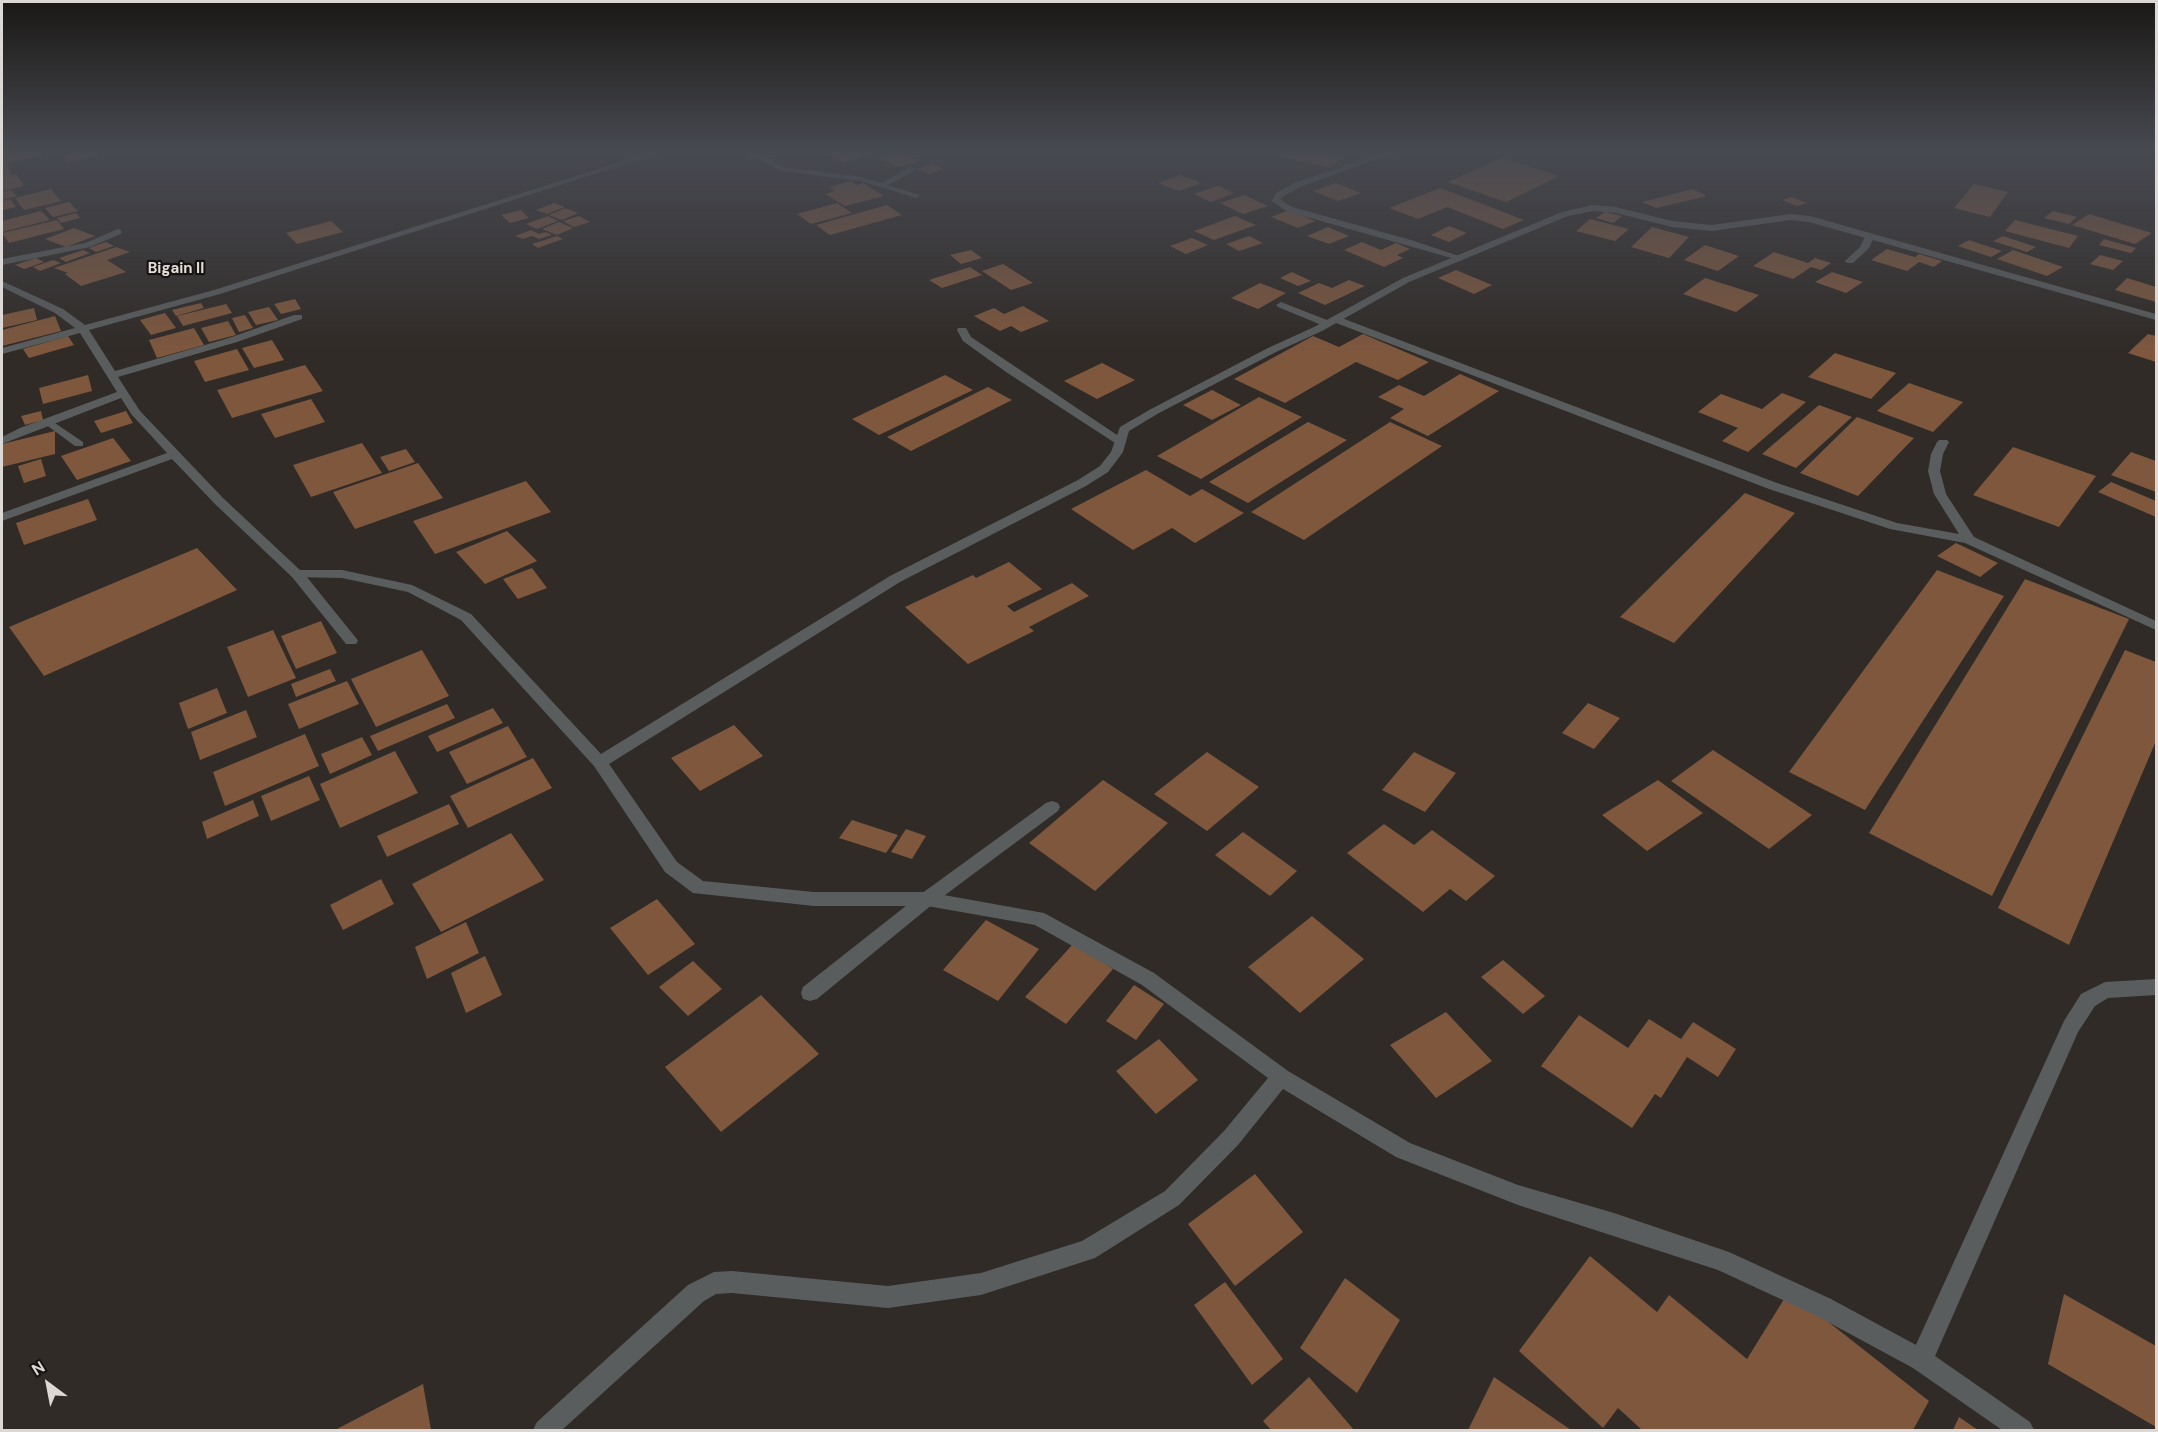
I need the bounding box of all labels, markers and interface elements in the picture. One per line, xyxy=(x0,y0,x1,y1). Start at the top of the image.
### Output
district label: Bigain II xyxy=(148,260,204,278)
north arrow xyxy=(18,1354,78,1414)
text: N xyxy=(28,1356,49,1380)

